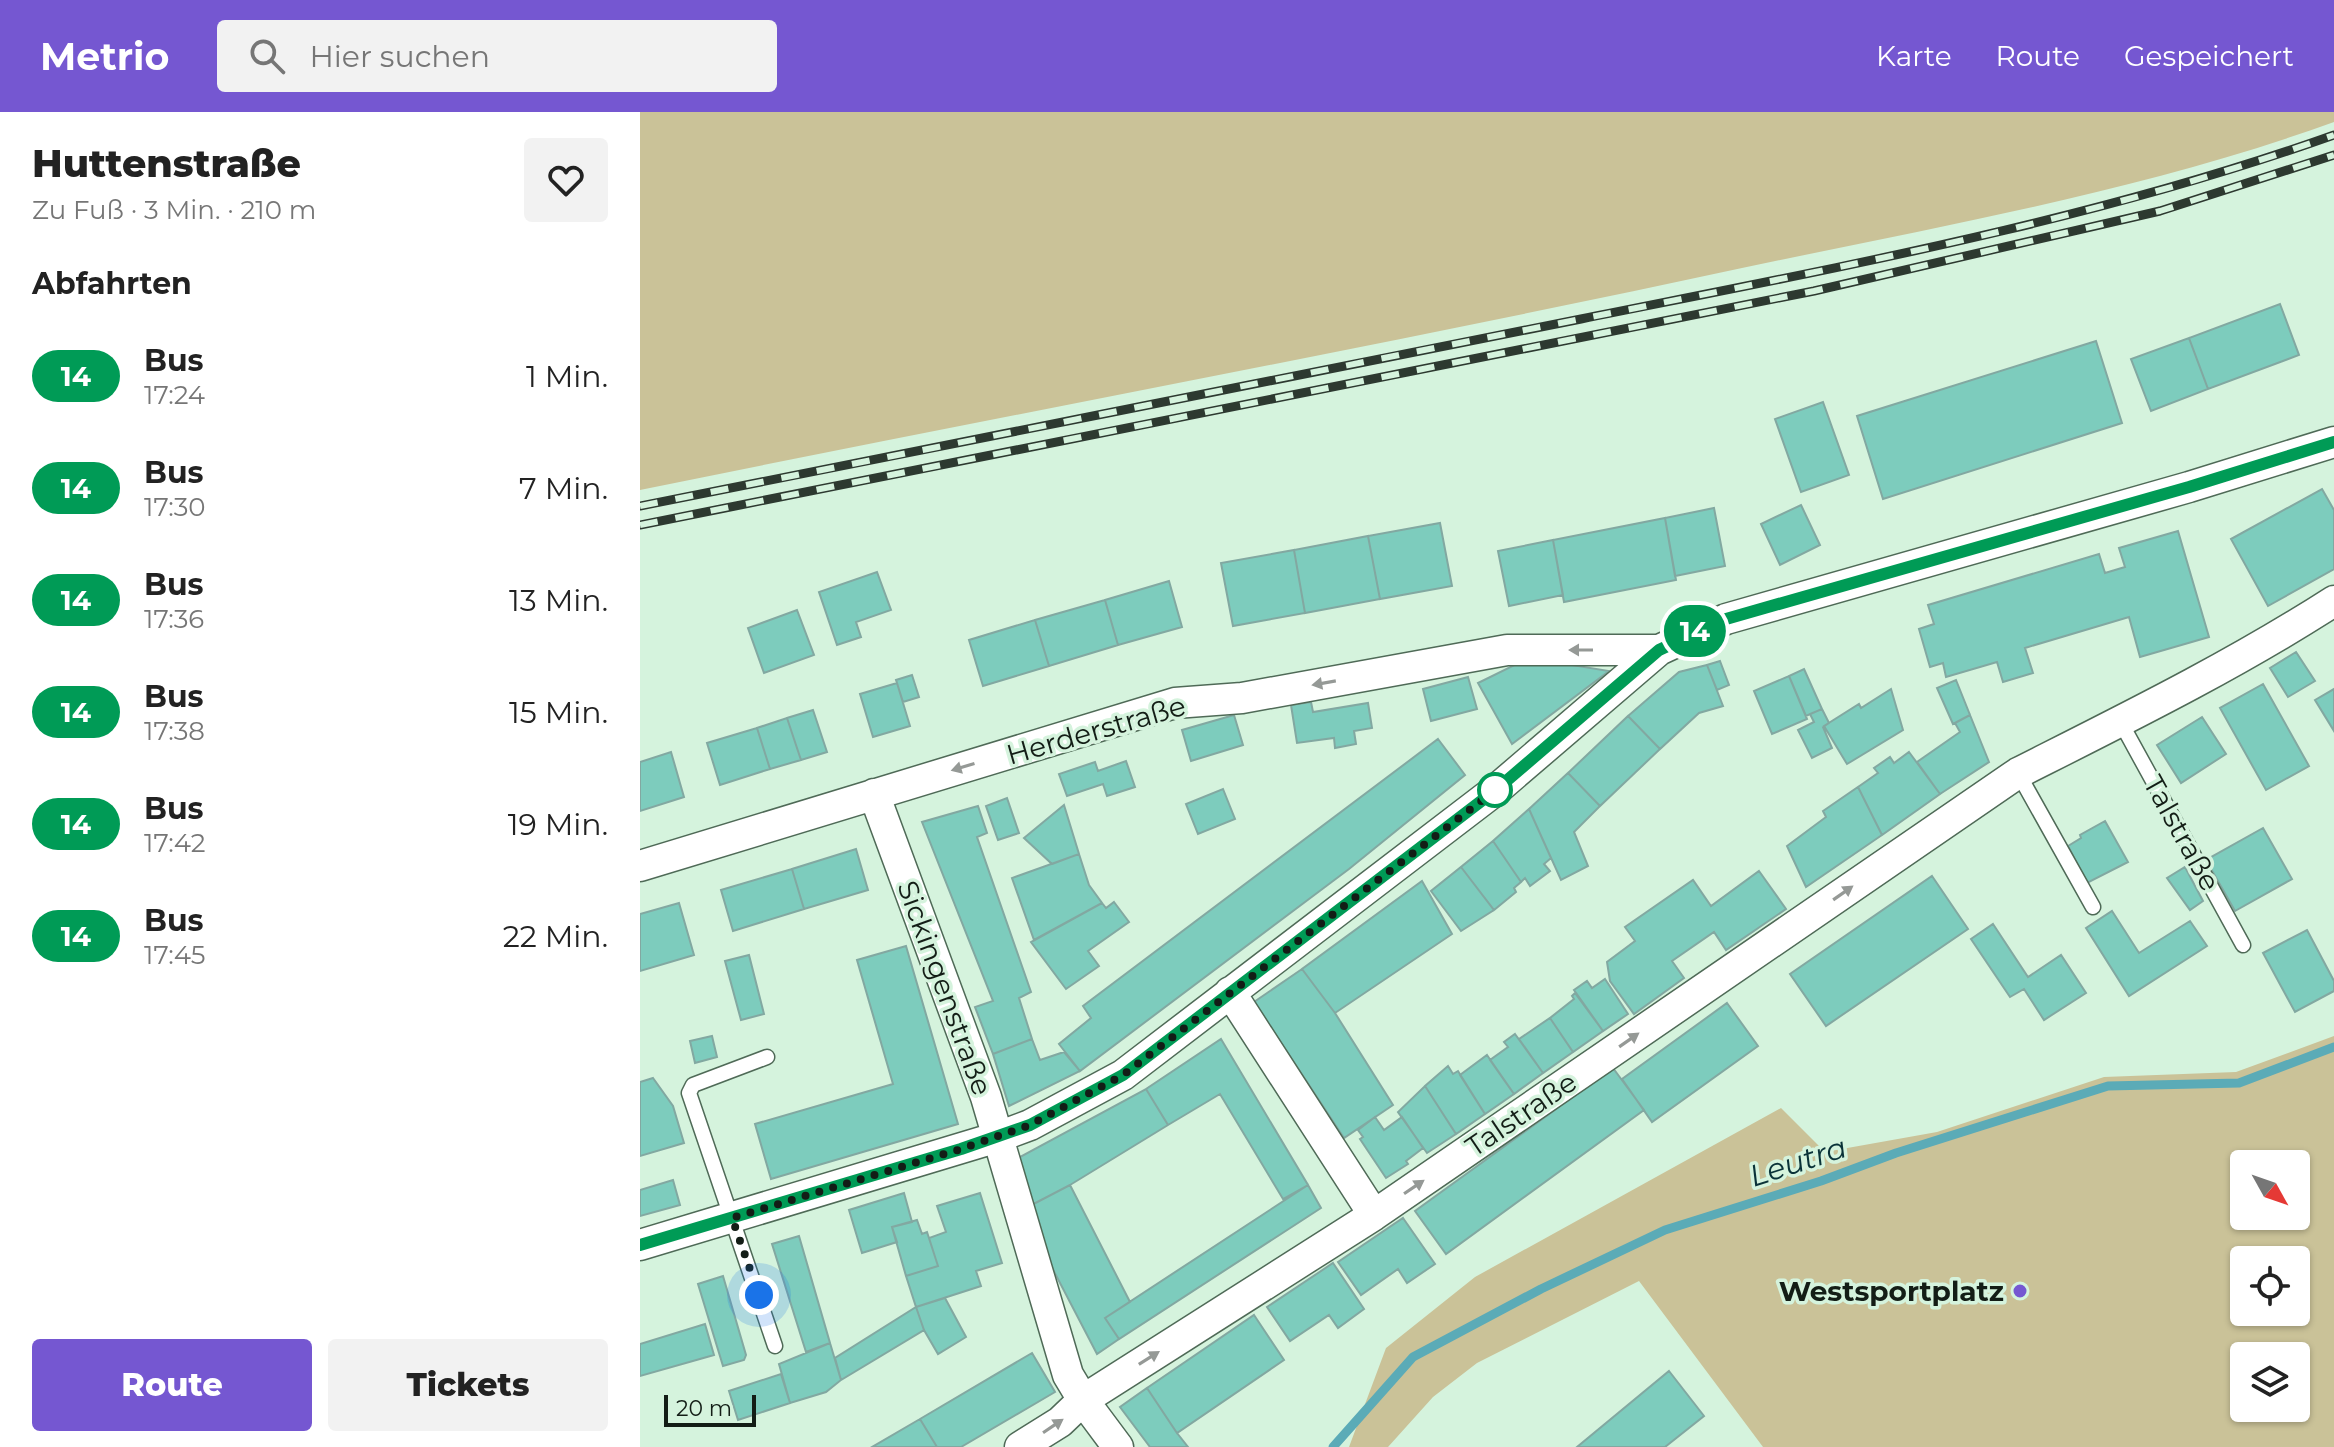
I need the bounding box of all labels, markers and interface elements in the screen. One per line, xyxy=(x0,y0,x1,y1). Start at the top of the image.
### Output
search box xyxy=(217,20,777,92)
text: Metrio xyxy=(40,33,169,80)
icon: search xyxy=(245,34,289,78)
text: Hier suchen xyxy=(309,38,490,75)
text: Karte xyxy=(1876,39,1952,73)
text: Route xyxy=(1996,39,2080,73)
text: Gespeichert xyxy=(2124,39,2294,73)
button: heart xyxy=(524,138,608,222)
text: Huttenstraße xyxy=(32,140,301,187)
text: Zu Fuß · 3 Min. · 210 m xyxy=(32,194,316,226)
text: Abfahrten xyxy=(32,265,192,302)
text: Bus xyxy=(144,342,204,379)
text: 1 Min. xyxy=(526,358,608,395)
text: 14 xyxy=(61,359,91,393)
text: 17:24 xyxy=(144,379,205,411)
text: Bus xyxy=(144,454,204,491)
text: 7 Min. xyxy=(519,470,608,507)
text: 14 xyxy=(61,471,91,505)
text: 17:30 xyxy=(144,491,206,523)
text: Bus xyxy=(144,566,204,603)
text: 13 Min. xyxy=(509,582,608,619)
text: 14 xyxy=(61,583,91,617)
text: 17:36 xyxy=(144,603,204,635)
line badge: 14 xyxy=(1659,605,1731,657)
text: 14 xyxy=(1680,614,1710,648)
one-way arrow xyxy=(1568,644,1593,656)
one-way arrow xyxy=(1311,677,1336,690)
text: Bus xyxy=(144,678,204,715)
street label: Herderstraße xyxy=(1002,688,1190,772)
text: 15 Min. xyxy=(509,694,608,731)
text: 14 xyxy=(61,695,91,729)
text: 17:38 xyxy=(144,715,205,747)
one-way arrow xyxy=(951,761,975,774)
street label: Talstraße xyxy=(2136,769,2228,897)
unlabelled marker xyxy=(1478,773,1512,807)
text: Bus xyxy=(144,790,204,827)
text: 19 Min. xyxy=(508,806,608,843)
text: 14 xyxy=(61,807,91,841)
text: 17:42 xyxy=(144,827,206,859)
street label: Sickingenstraße xyxy=(890,876,1000,1100)
one-way arrow xyxy=(1833,886,1854,901)
text: Bus xyxy=(144,902,204,939)
text: 22 Min. xyxy=(503,918,608,955)
text: 14 xyxy=(61,919,91,953)
text: 17:45 xyxy=(144,939,206,971)
one-way arrow xyxy=(1618,1034,1640,1048)
street label: Talstraße xyxy=(1459,1065,1583,1163)
water label: Leutra xyxy=(1745,1128,1851,1195)
north arrow xyxy=(2230,1150,2310,1230)
map controls xyxy=(2230,1150,2310,1422)
one-way arrow xyxy=(1404,1180,1425,1195)
button: locate xyxy=(2230,1246,2310,1326)
place label: Westsportplatz xyxy=(1779,1274,2004,1308)
your location xyxy=(739,1275,779,1315)
marker: Westsportplatz xyxy=(2011,1282,2029,1300)
button: Route xyxy=(32,1339,312,1431)
button: Tickets xyxy=(328,1339,608,1431)
button: layers xyxy=(2230,1342,2310,1422)
one-way arrow xyxy=(1138,1351,1159,1366)
scale bar xyxy=(664,1391,756,1427)
text: 20 m xyxy=(676,1395,732,1422)
one-way arrow xyxy=(1043,1419,1064,1434)

